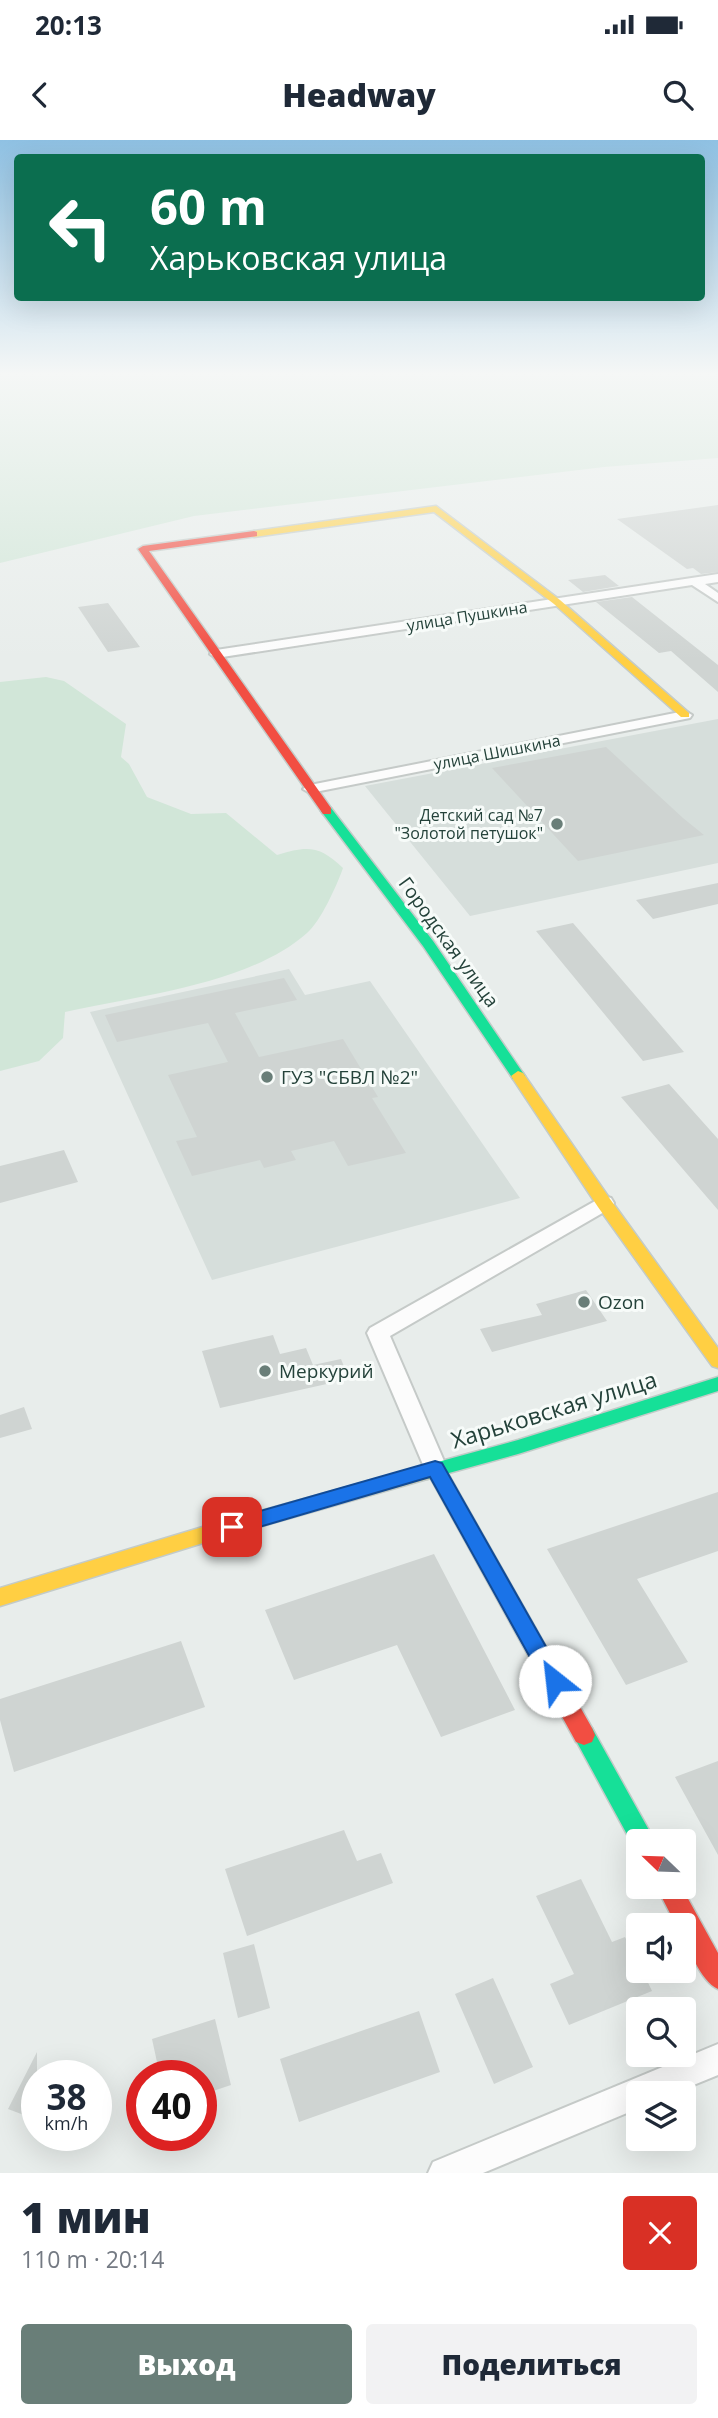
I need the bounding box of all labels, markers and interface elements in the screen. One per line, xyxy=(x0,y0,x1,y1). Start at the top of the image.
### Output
text: 20:13 xyxy=(35,7,102,43)
text: Headway xyxy=(282,73,436,116)
icon: back xyxy=(21,76,59,114)
icon: search xyxy=(659,76,697,114)
text: 60 m xyxy=(150,173,267,239)
icon: left xyxy=(35,182,126,273)
text: Харьковская улица xyxy=(150,236,447,279)
street label: улица Пушкина xyxy=(405,596,529,636)
street label: улица Шишкина xyxy=(432,729,562,775)
place label: Детский сад №7 "Золотой петушок" xyxy=(394,804,543,844)
marker: Детский сад №7 "Золотой петушок" xyxy=(549,816,565,832)
street label: Городская улица xyxy=(393,872,505,1012)
place label: ГУЗ "СБВЛ №2" xyxy=(281,1064,418,1090)
marker: ГУЗ "СБВЛ №2" xyxy=(259,1069,275,1085)
place label: Ozon xyxy=(598,1289,645,1315)
marker: Ozon xyxy=(576,1294,592,1310)
place label: Меркурий xyxy=(279,1358,374,1384)
marker: Меркурий xyxy=(257,1363,273,1379)
street label: Харьковская улица xyxy=(447,1363,660,1456)
pin xyxy=(202,1497,262,1557)
icon: arrive xyxy=(213,1508,251,1546)
position arrow xyxy=(518,1644,592,1718)
north arrow xyxy=(626,1829,696,1899)
map controls xyxy=(626,1829,696,2151)
button: sound xyxy=(626,1913,696,1983)
button: search xyxy=(626,1997,696,2067)
speed limit sign: 40 xyxy=(126,2060,217,2151)
text: 38 xyxy=(46,2073,87,2120)
button: layers xyxy=(626,2081,696,2151)
text: km/h xyxy=(45,2111,88,2135)
text: 1 мин xyxy=(21,2188,151,2245)
button: close xyxy=(623,2196,697,2270)
text: 110 m · 20:14 xyxy=(21,2243,164,2275)
button: Выход xyxy=(21,2324,352,2404)
button: Поделиться xyxy=(366,2324,697,2404)

